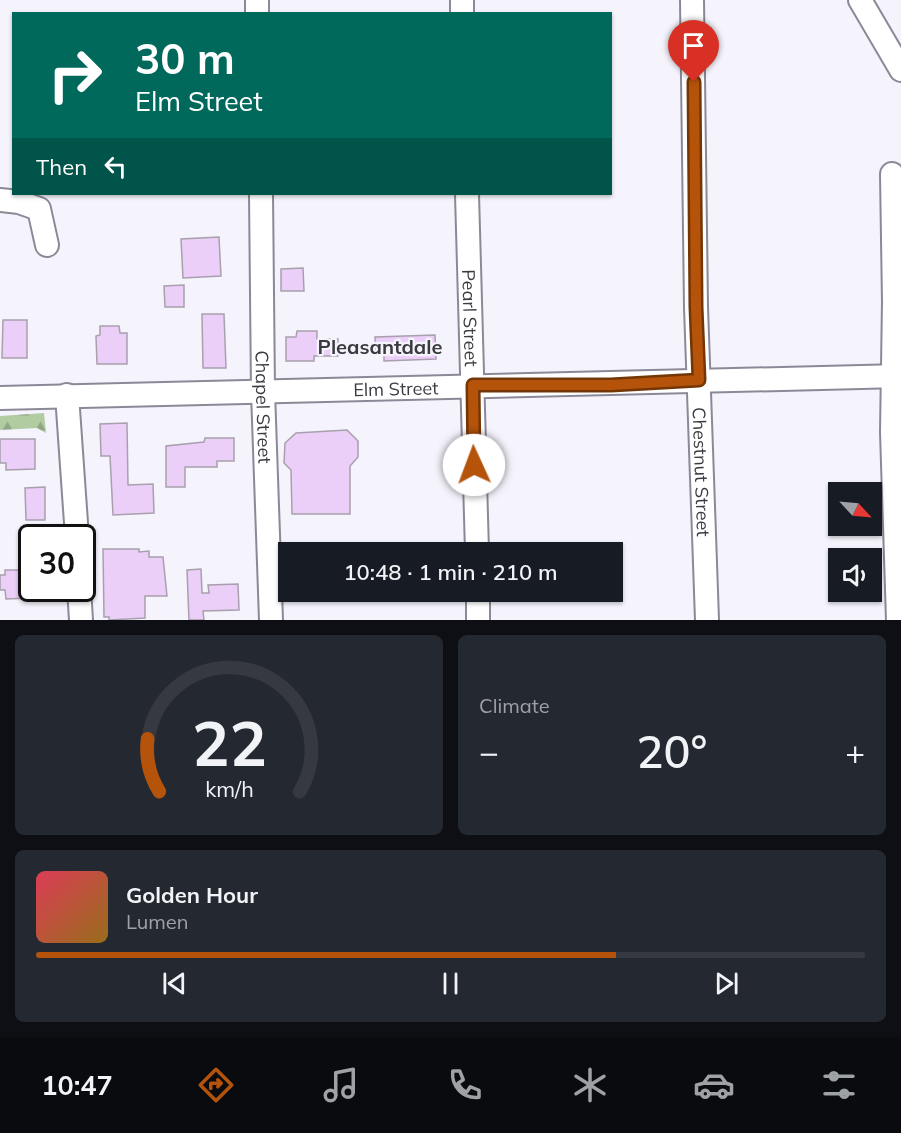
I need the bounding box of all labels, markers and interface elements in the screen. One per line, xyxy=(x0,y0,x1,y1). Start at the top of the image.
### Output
pin xyxy=(668,20,719,82)
icon: arrive xyxy=(677,29,710,62)
text: 30 m xyxy=(135,32,235,85)
icon: right xyxy=(36,36,114,114)
text: Elm Street xyxy=(135,84,263,118)
icon: left xyxy=(99,150,132,183)
text: Then xyxy=(36,153,87,181)
street label: Pearl Street xyxy=(458,269,483,367)
district label: Pleasantdale xyxy=(318,334,442,359)
street label: Chapel Street xyxy=(251,350,277,464)
street label: Elm Street xyxy=(353,376,439,401)
street label: Chestnut Street xyxy=(688,407,716,537)
position arrow xyxy=(442,433,506,497)
north arrow xyxy=(828,482,882,536)
map controls xyxy=(828,482,882,602)
speed limit sign: 30 xyxy=(18,524,96,602)
button: sound xyxy=(828,548,882,602)
text: 10:48 · 1 min · 210 m xyxy=(343,558,558,586)
text: Climate xyxy=(479,693,550,718)
text: 22 xyxy=(192,703,266,782)
text: 20° xyxy=(637,723,707,779)
text: − xyxy=(479,731,499,772)
text: + xyxy=(845,731,865,772)
text: km/h xyxy=(205,775,253,802)
text: Golden Hour xyxy=(126,881,258,909)
text: Lumen xyxy=(126,909,188,934)
icon: previous xyxy=(158,967,191,1000)
icon: pause xyxy=(434,967,467,1000)
icon: next xyxy=(710,967,743,1000)
icon: directions xyxy=(195,1064,237,1106)
icon: music xyxy=(320,1064,362,1106)
icon: phone xyxy=(444,1064,486,1106)
icon: climate xyxy=(569,1064,611,1106)
icon: car xyxy=(693,1064,735,1106)
icon: filters xyxy=(818,1064,860,1106)
text: 10:47 xyxy=(41,1068,113,1102)

